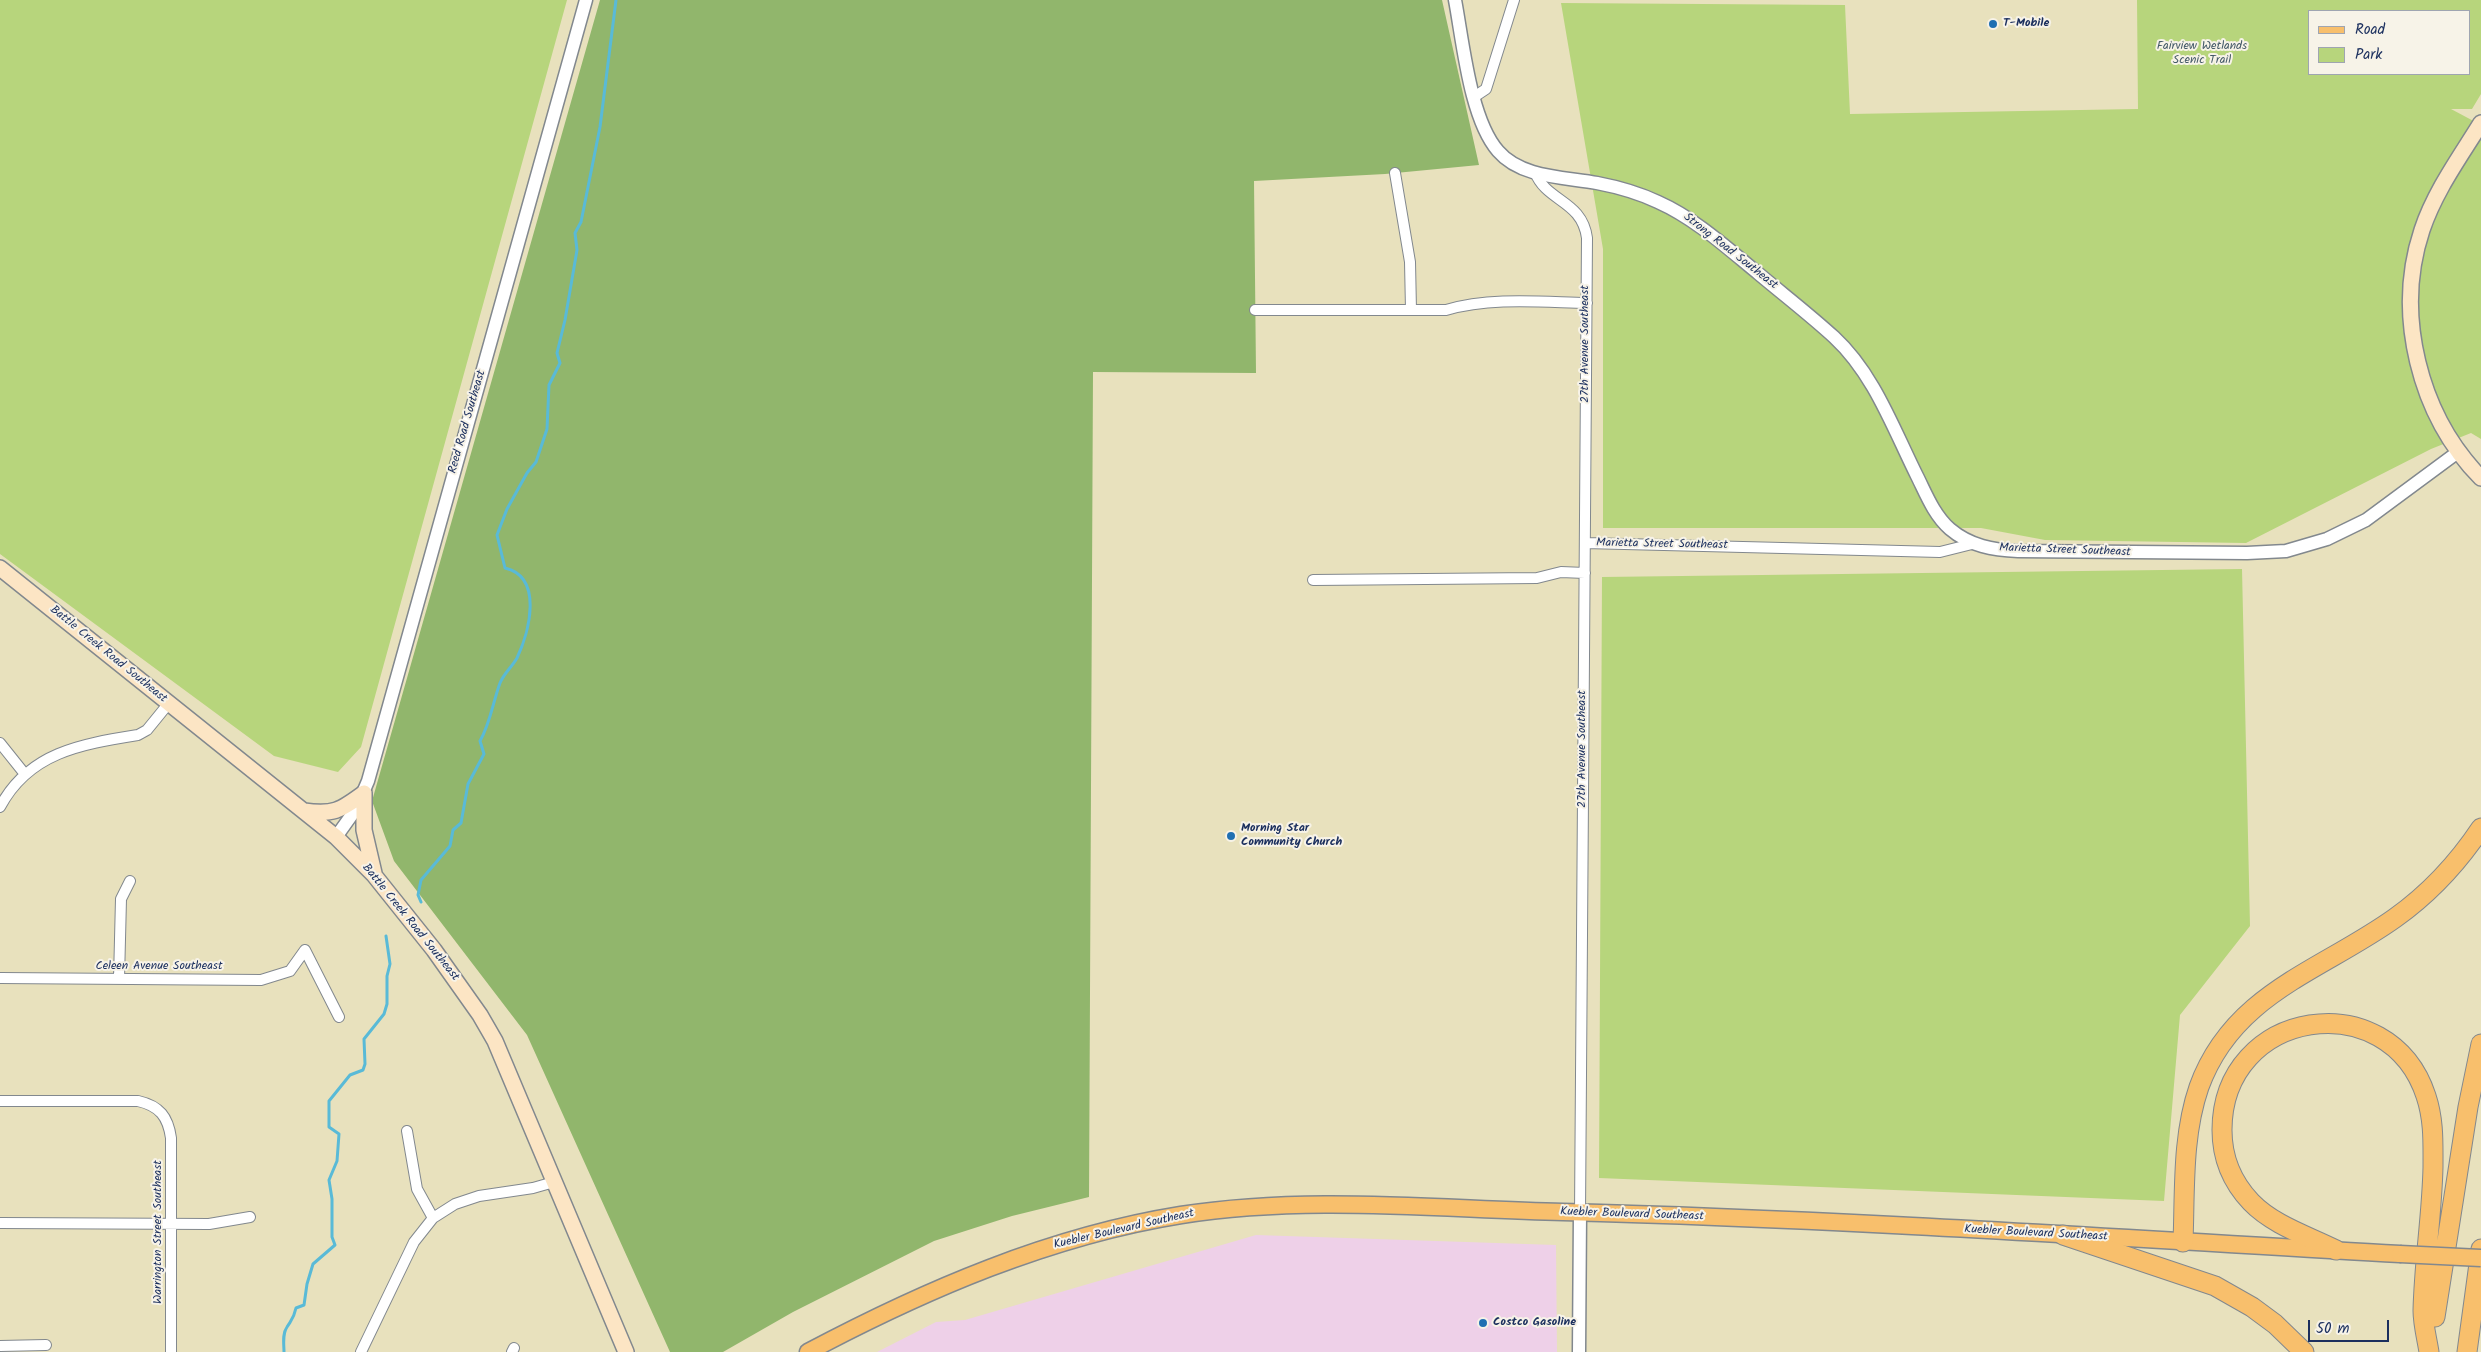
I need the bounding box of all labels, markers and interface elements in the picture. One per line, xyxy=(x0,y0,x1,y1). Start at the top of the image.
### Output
legend xyxy=(2308,10,2471,75)
place label: T-Mobile xyxy=(2003,17,2049,31)
marker: T-Mobile xyxy=(1987,18,1999,30)
text: Road xyxy=(2355,18,2385,42)
park label: Fairview Wetlands Scenic Trail xyxy=(2157,40,2247,68)
text: Park xyxy=(2355,43,2382,67)
street label: Strong Road Southeast xyxy=(1680,211,1780,293)
street label: 27th Avenue Southeast xyxy=(1579,285,1593,403)
street label: Reed Road Southeast xyxy=(446,369,490,475)
street label: Marietta Street Southeast xyxy=(1596,537,1728,553)
street label: Marietta Street Southeast xyxy=(1999,542,2131,560)
street label: Battle Creek Road Southeast xyxy=(47,603,169,707)
street label: 27th Avenue Southeast xyxy=(1576,690,1590,808)
place label: Morning Star Community Church xyxy=(1241,822,1342,850)
marker: Morning Star Community Church xyxy=(1225,830,1237,842)
street label: Battle Creek Road Southeast xyxy=(358,862,462,984)
street label: Celeen Avenue Southeast xyxy=(95,960,223,974)
street label: Warrington Street Southeast xyxy=(152,1160,166,1304)
street label: Kuebler Boulevard Southeast xyxy=(1560,1205,1704,1225)
street label: Kuebler Boulevard Southeast xyxy=(1052,1207,1196,1253)
street label: Kuebler Boulevard Southeast xyxy=(1964,1223,2108,1245)
scale bar xyxy=(2311,1310,2392,1342)
place label: Costco Gasoline xyxy=(1493,1316,1576,1330)
marker: Costco Gasoline xyxy=(1477,1317,1489,1329)
text: 50 m xyxy=(2316,1317,2350,1341)

